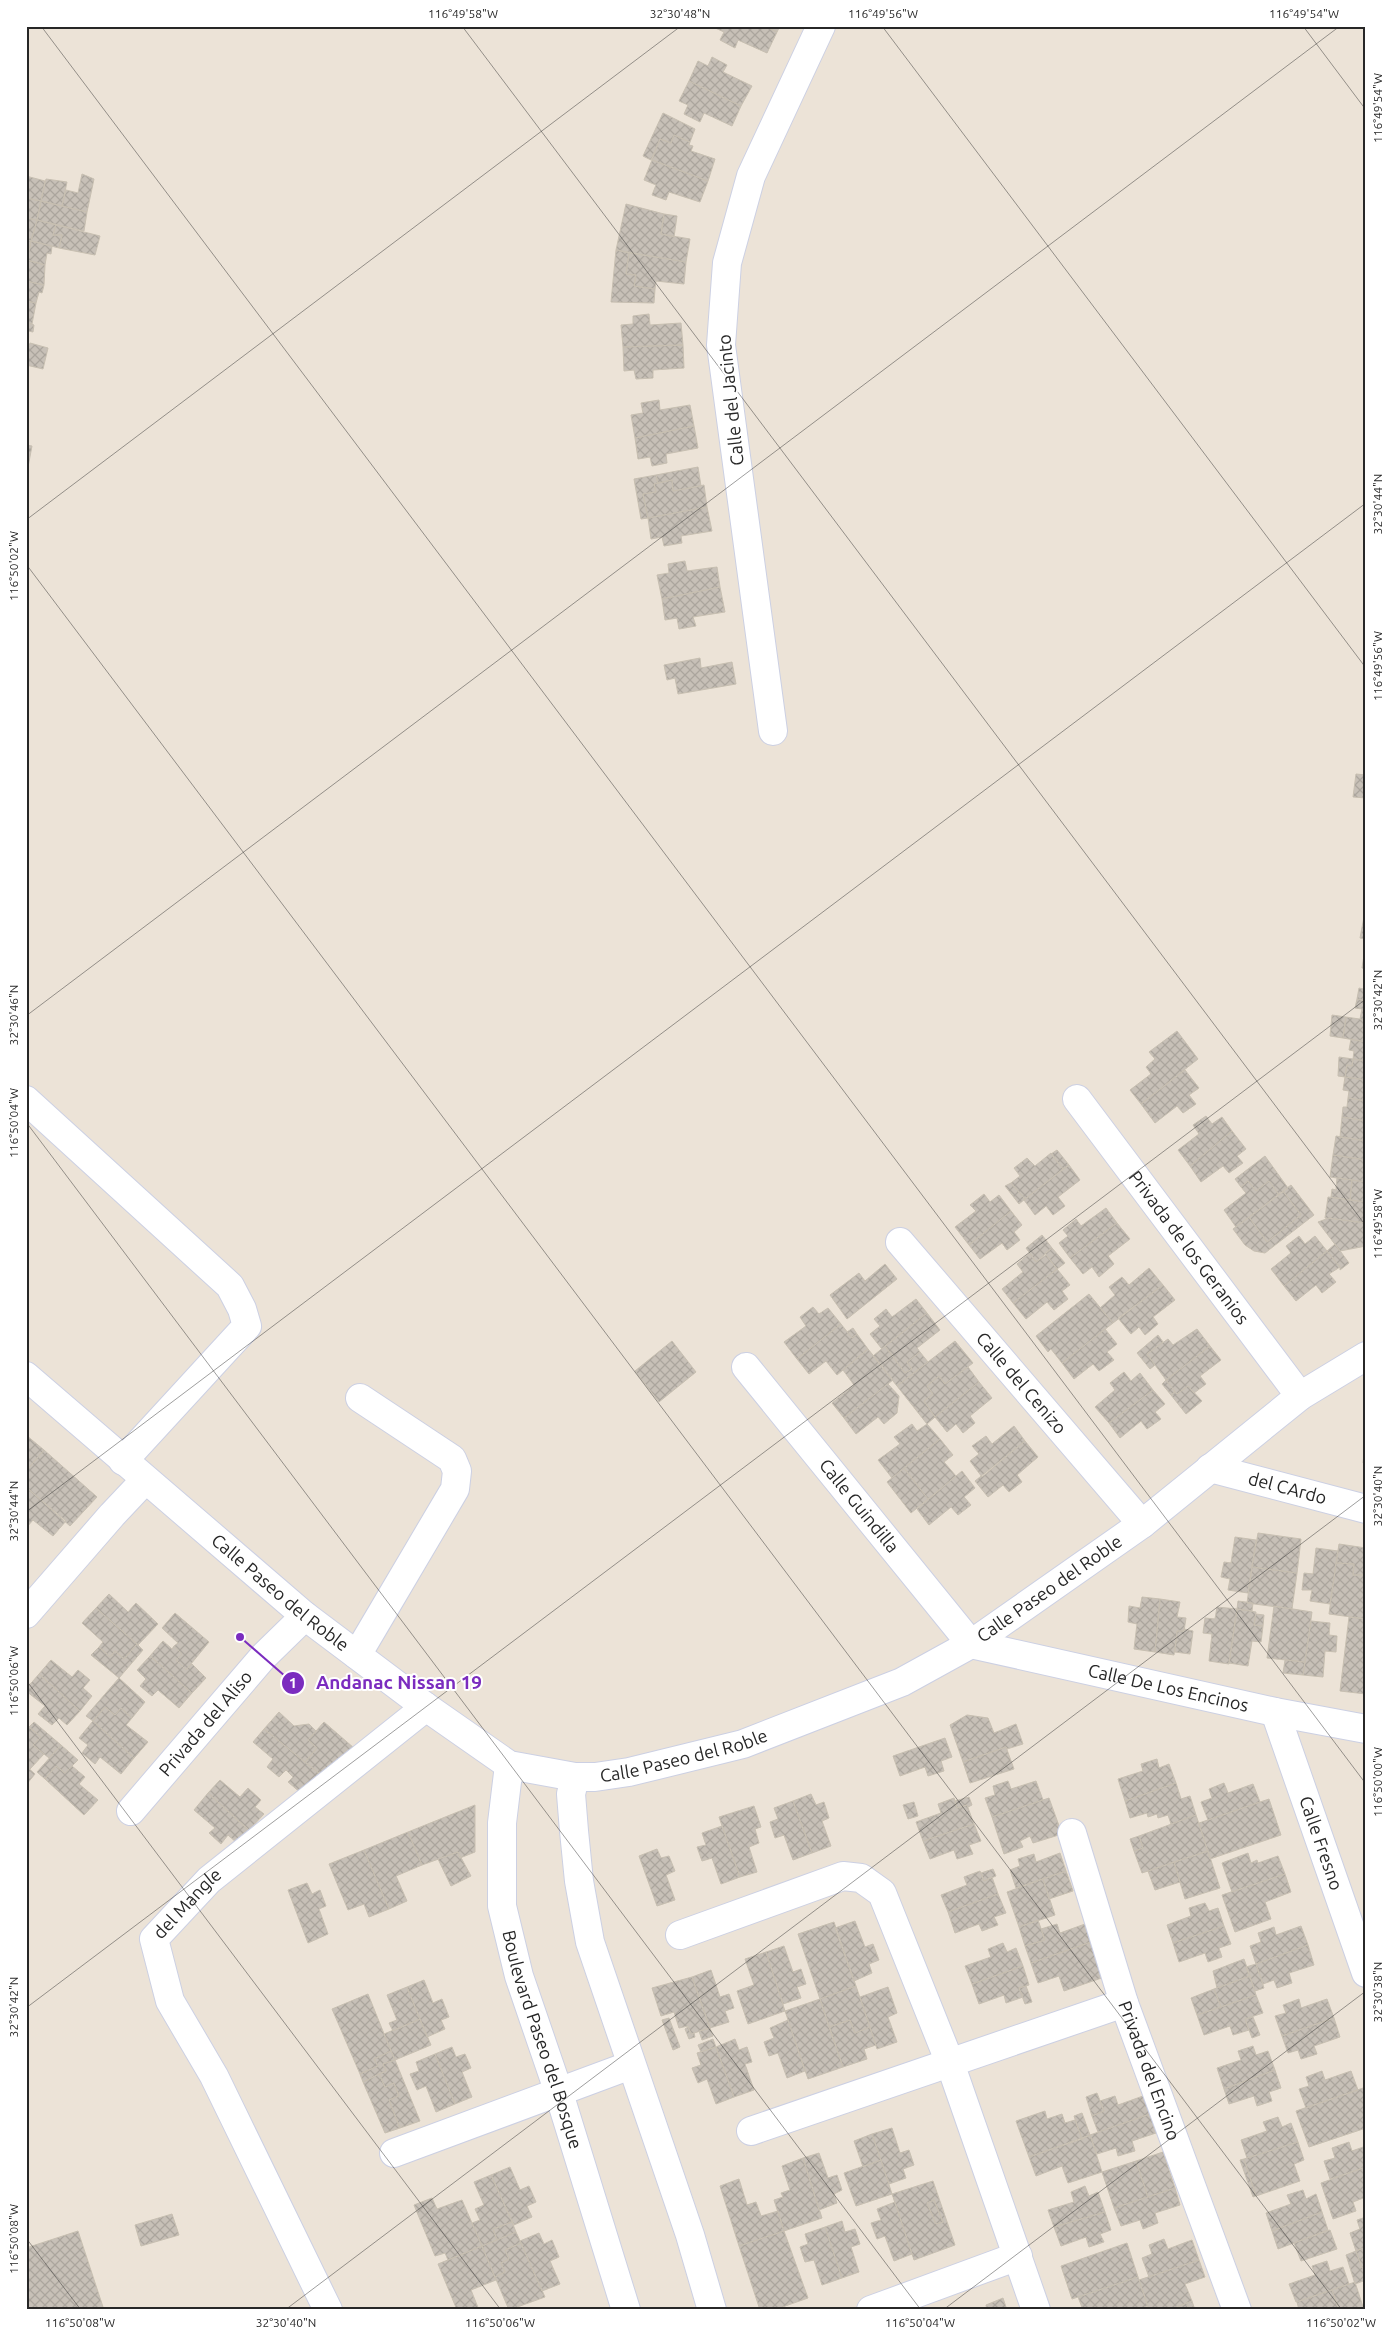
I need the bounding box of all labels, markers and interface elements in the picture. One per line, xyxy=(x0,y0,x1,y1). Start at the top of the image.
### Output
text: 116°49'58"W xyxy=(428,7,498,20)
text: 32°30'48"N xyxy=(650,7,710,20)
text: 116°49'56"W xyxy=(848,7,918,20)
text: 116°49'54"W xyxy=(1269,7,1339,20)
text: 116°49'54"W xyxy=(1371,73,1384,143)
street label: Calle del Jacinto xyxy=(713,334,747,467)
text: 32°30'44"N xyxy=(1371,474,1384,534)
text: 116°50'02"W xyxy=(7,531,20,601)
text: 116°49'56"W xyxy=(1371,631,1384,701)
text: 32°30'42"N xyxy=(1371,970,1384,1030)
text: 32°30'46"N xyxy=(7,985,20,1045)
text: 116°50'04"W xyxy=(7,1088,20,1158)
street label: Privada de los Geranios xyxy=(1125,1167,1254,1328)
text: 116°49'58"W xyxy=(1371,1189,1384,1259)
street label: Calle del Cenizo xyxy=(973,1328,1071,1437)
street label: Calle Guindilla xyxy=(816,1455,903,1556)
text: 32°30'40"N xyxy=(1371,1466,1384,1526)
street label: del CArdo xyxy=(1246,1467,1329,1507)
text: 32°30'44"N xyxy=(7,1481,20,1541)
street label: Calle Paseo del Roble xyxy=(208,1529,353,1655)
street label: Calle Paseo del Roble xyxy=(973,1530,1125,1646)
text: 116°50'06"W xyxy=(7,1646,20,1716)
street label: Calle De Los Encinos xyxy=(1086,1659,1251,1715)
street label: Privada del Aliso xyxy=(154,1666,256,1780)
callout: Andanac Nissan 19 xyxy=(281,1666,492,1700)
text: Andanac Nissan 19 xyxy=(316,1671,482,1693)
text: 1 xyxy=(289,1674,297,1691)
street label: Calle Paseo del Roble xyxy=(598,1724,770,1785)
text: 116°50'00"W xyxy=(1371,1747,1384,1817)
street label: Calle Fresno xyxy=(1296,1793,1347,1893)
street label: del Mangle xyxy=(149,1863,225,1942)
street label: Boulevard Paseo del Bosque xyxy=(499,1928,587,2151)
text: 32°30'38"N xyxy=(1371,1962,1384,2022)
text: 32°30'42"N xyxy=(7,1977,20,2037)
street label: Privada del Encino xyxy=(1115,1998,1185,2143)
text: 116°50'08"W xyxy=(7,2204,20,2274)
text: 116°50'08"W xyxy=(45,2316,115,2329)
text: 32°30'40"N xyxy=(256,2316,316,2329)
text: 116°50'06"W xyxy=(465,2316,535,2329)
text: 116°50'04"W xyxy=(885,2316,955,2329)
text: 116°50'02"W xyxy=(1306,2316,1376,2329)

